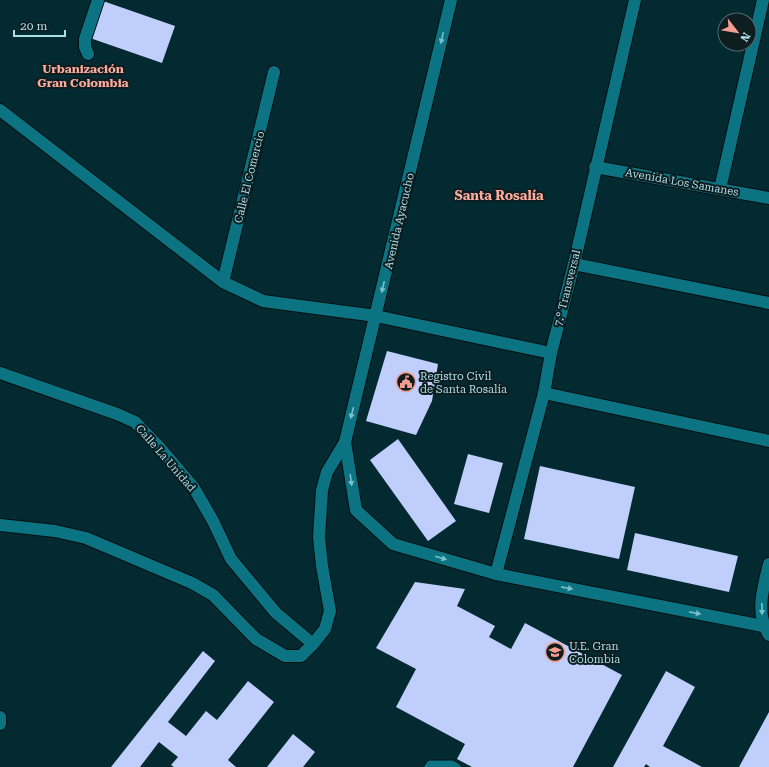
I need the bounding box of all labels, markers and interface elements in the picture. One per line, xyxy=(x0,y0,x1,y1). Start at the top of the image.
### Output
scale bar xyxy=(14,12,65,38)
north arrow xyxy=(717,12,757,52)
text: 20 m xyxy=(20,19,47,33)
text: N xyxy=(737,30,753,44)
one-way arrow xyxy=(438,32,444,44)
district label: Urbanización Gran Colombia xyxy=(37,62,129,90)
street label: Calle El Comercio xyxy=(232,130,267,224)
street label: Avenida Los Samanes xyxy=(624,166,740,199)
street label: Avenida Ayacucho xyxy=(382,171,417,271)
district label: Santa Rosalía xyxy=(454,188,544,203)
street label: 7.° Transversal xyxy=(552,248,583,328)
one-way arrow xyxy=(380,281,386,293)
place label: Registro Civil de Santa Rosalía xyxy=(420,370,507,396)
public building icon: Registro Civil de Santa Rosalía xyxy=(395,371,417,393)
one-way arrow xyxy=(349,407,355,420)
street label: Calle La Unidad xyxy=(133,422,198,494)
one-way arrow xyxy=(348,474,354,486)
one-way arrow xyxy=(435,555,447,561)
one-way arrow xyxy=(561,585,573,591)
one-way arrow xyxy=(759,603,765,616)
one-way arrow xyxy=(688,610,701,616)
place label: U.E. Gran Colombia xyxy=(569,640,620,666)
school or university icon: U.E. Gran Colombia xyxy=(544,641,566,663)

